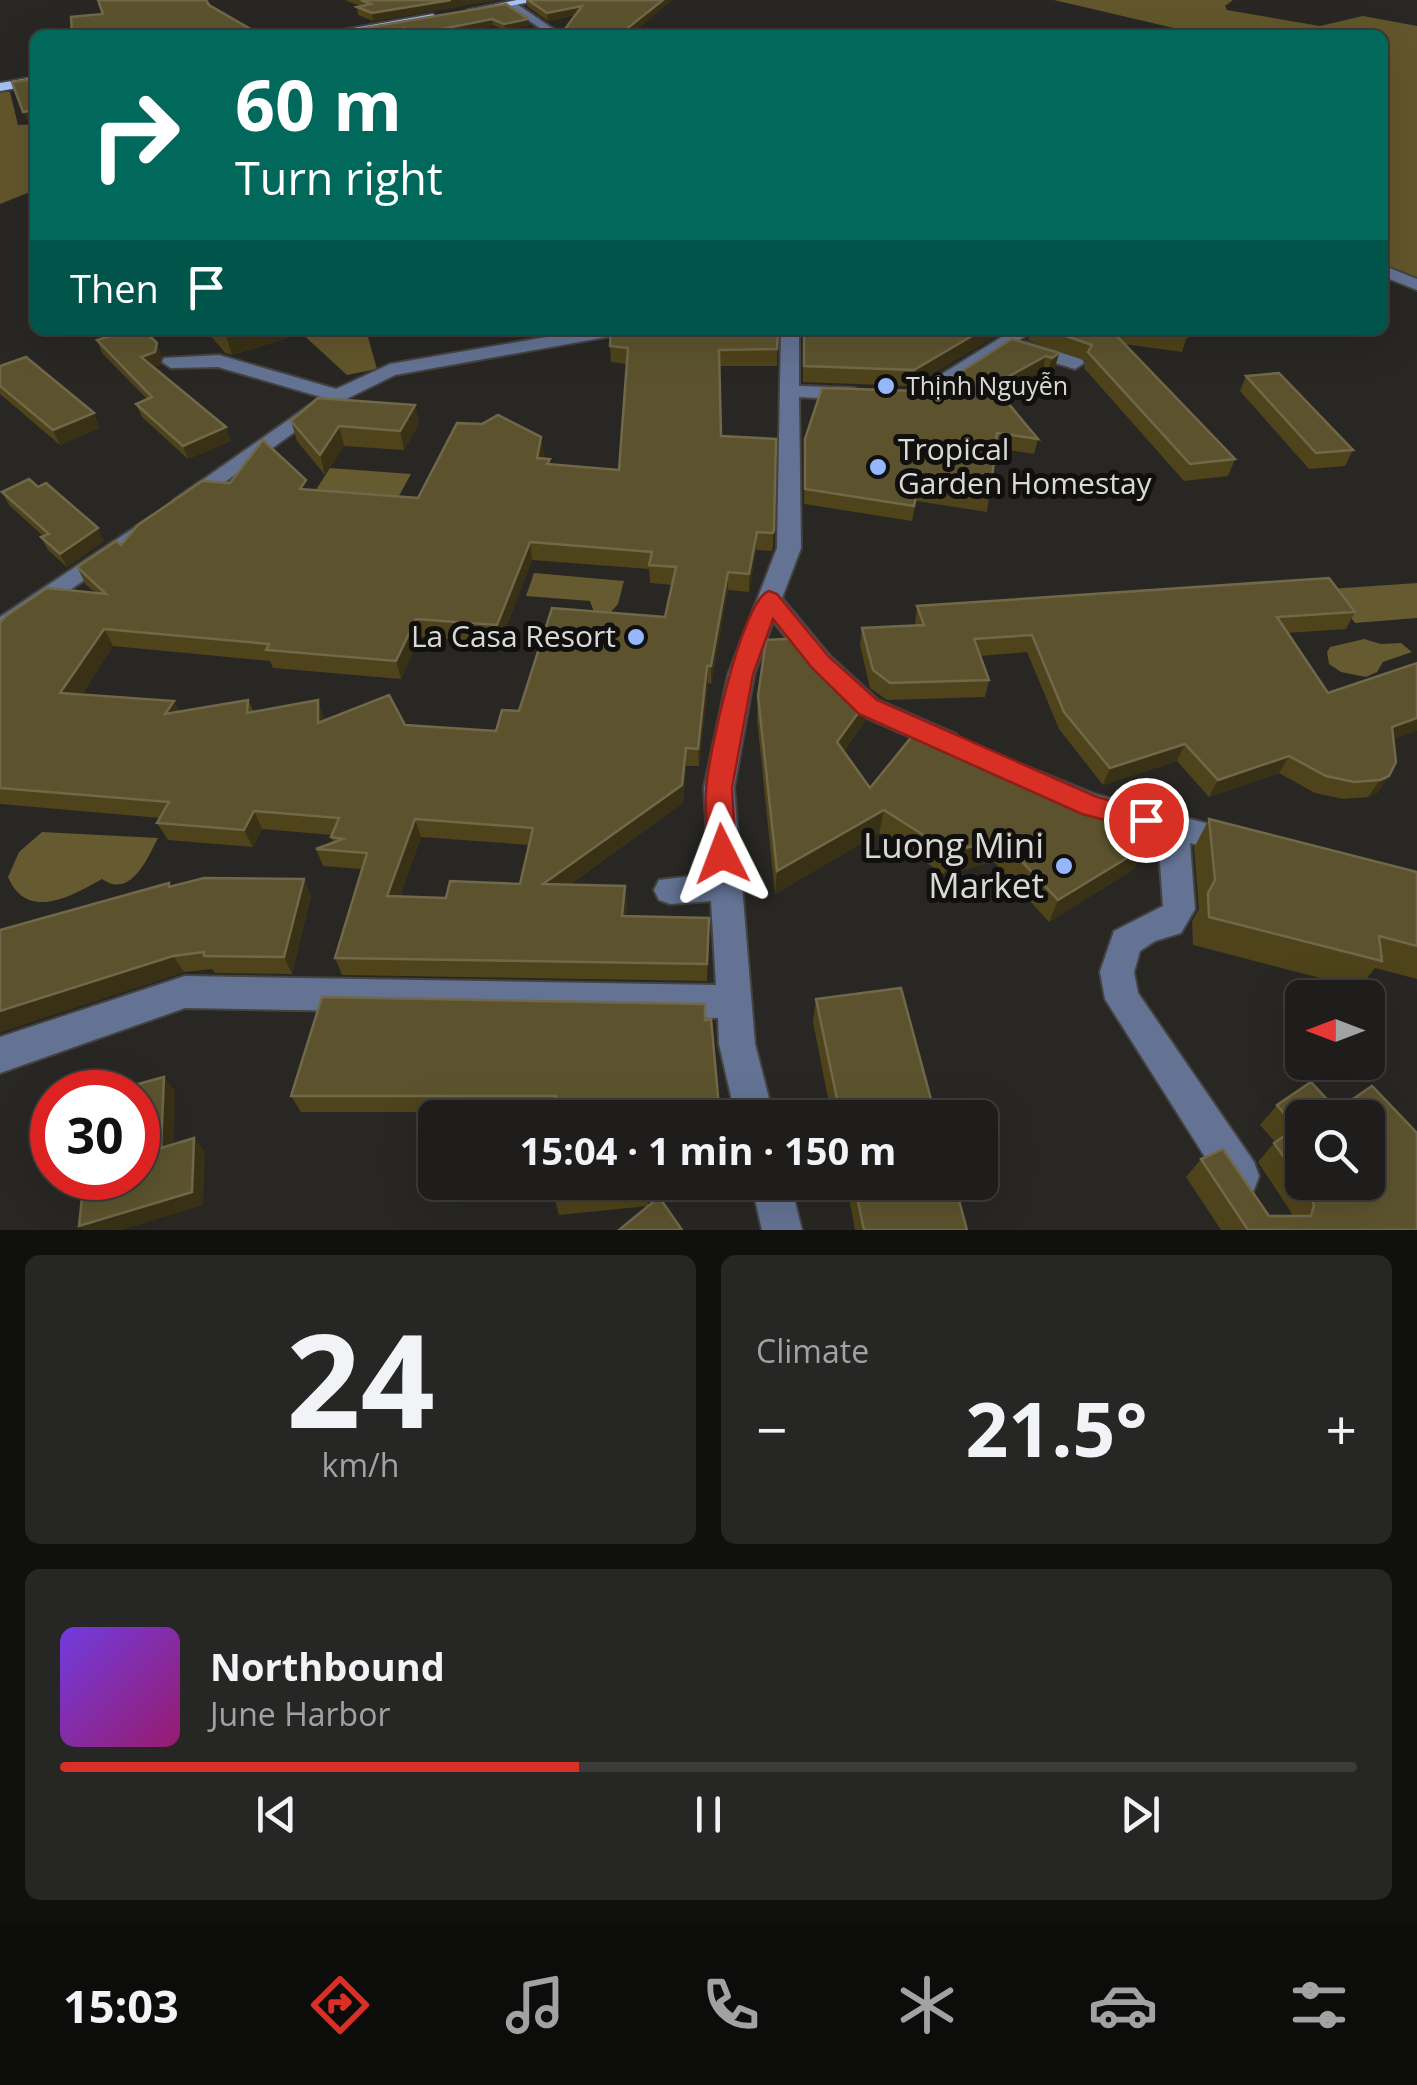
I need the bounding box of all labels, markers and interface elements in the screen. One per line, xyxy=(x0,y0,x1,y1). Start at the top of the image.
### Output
text: 60 m xyxy=(235,56,402,152)
icon: right xyxy=(70,70,200,200)
text: Turn right xyxy=(235,147,443,208)
icon: arrive xyxy=(179,260,234,315)
text: Then xyxy=(70,262,159,314)
place label: Thịnh Nguyễn xyxy=(906,368,1068,402)
marker: Thịnh Nguyễn xyxy=(875,375,897,397)
place label: Tropical Garden Homestay xyxy=(898,428,1153,503)
marker: Tropical Garden Homestay xyxy=(867,456,889,478)
place label: La Casa Resort xyxy=(411,615,616,656)
marker: La Casa Resort xyxy=(625,626,647,648)
pin xyxy=(1104,778,1189,863)
icon: arrive xyxy=(1119,793,1174,848)
position arrow xyxy=(670,802,774,906)
place label: Luong Mini Market xyxy=(863,821,1044,908)
marker: Luong Mini Market xyxy=(1053,855,1075,877)
north arrow xyxy=(1285,980,1385,1080)
map controls xyxy=(1285,980,1385,1200)
speed limit sign: 30 xyxy=(30,1070,160,1200)
button: search xyxy=(1285,1100,1385,1200)
text: 15:04 · 1 min · 150 m xyxy=(520,1124,896,1176)
text: 24 xyxy=(286,1289,435,1466)
text: Climate xyxy=(756,1329,869,1372)
text: 21.5° xyxy=(965,1377,1148,1479)
text: − xyxy=(756,1391,787,1466)
text: + xyxy=(1326,1391,1357,1466)
text: km/h xyxy=(322,1443,399,1486)
text: Northbound xyxy=(210,1640,445,1692)
text: June Harbor xyxy=(210,1692,390,1735)
icon: previous xyxy=(249,1787,304,1842)
icon: pause xyxy=(681,1787,736,1842)
icon: next xyxy=(1113,1787,1168,1842)
icon: directions xyxy=(305,1970,375,2040)
icon: music xyxy=(500,1970,570,2040)
icon: phone xyxy=(696,1970,766,2040)
icon: climate xyxy=(892,1970,962,2040)
icon: car xyxy=(1088,1970,1158,2040)
icon: filters xyxy=(1284,1970,1354,2040)
text: 15:03 xyxy=(63,1975,179,2036)

